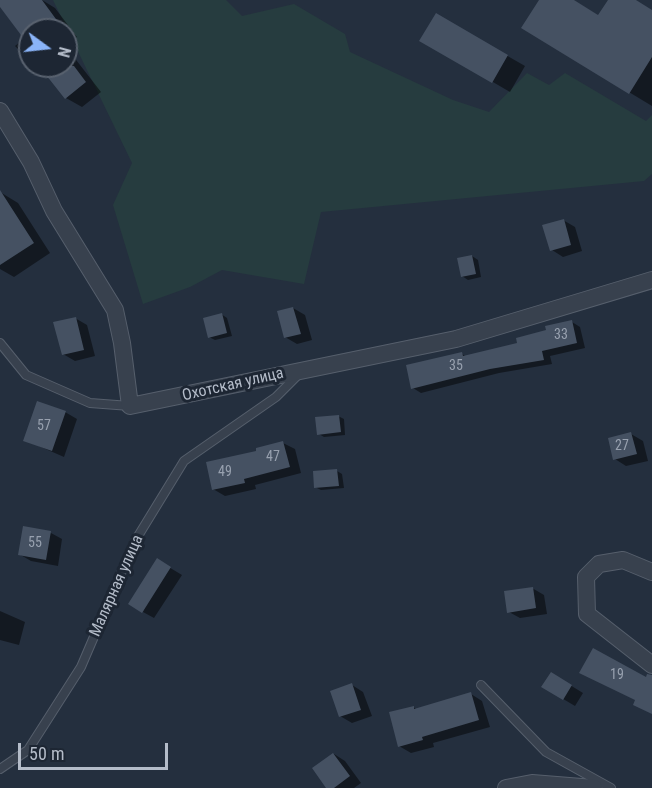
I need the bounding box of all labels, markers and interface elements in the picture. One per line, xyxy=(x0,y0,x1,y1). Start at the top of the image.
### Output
north arrow xyxy=(18,18,78,78)
text: N xyxy=(53,45,74,59)
house number: 33 xyxy=(554,327,568,343)
house number: 35 xyxy=(449,358,463,374)
street label: Охотская улица xyxy=(180,364,286,406)
house number: 57 xyxy=(37,418,51,434)
house number: 27 xyxy=(615,438,629,454)
house number: 47 xyxy=(266,449,280,465)
house number: 49 xyxy=(218,464,232,480)
street label: Малярная улица xyxy=(86,532,148,640)
house number: 55 xyxy=(28,535,42,551)
house number: 19 xyxy=(610,667,624,683)
scale bar xyxy=(21,731,171,769)
text: 50 m xyxy=(29,743,64,764)

